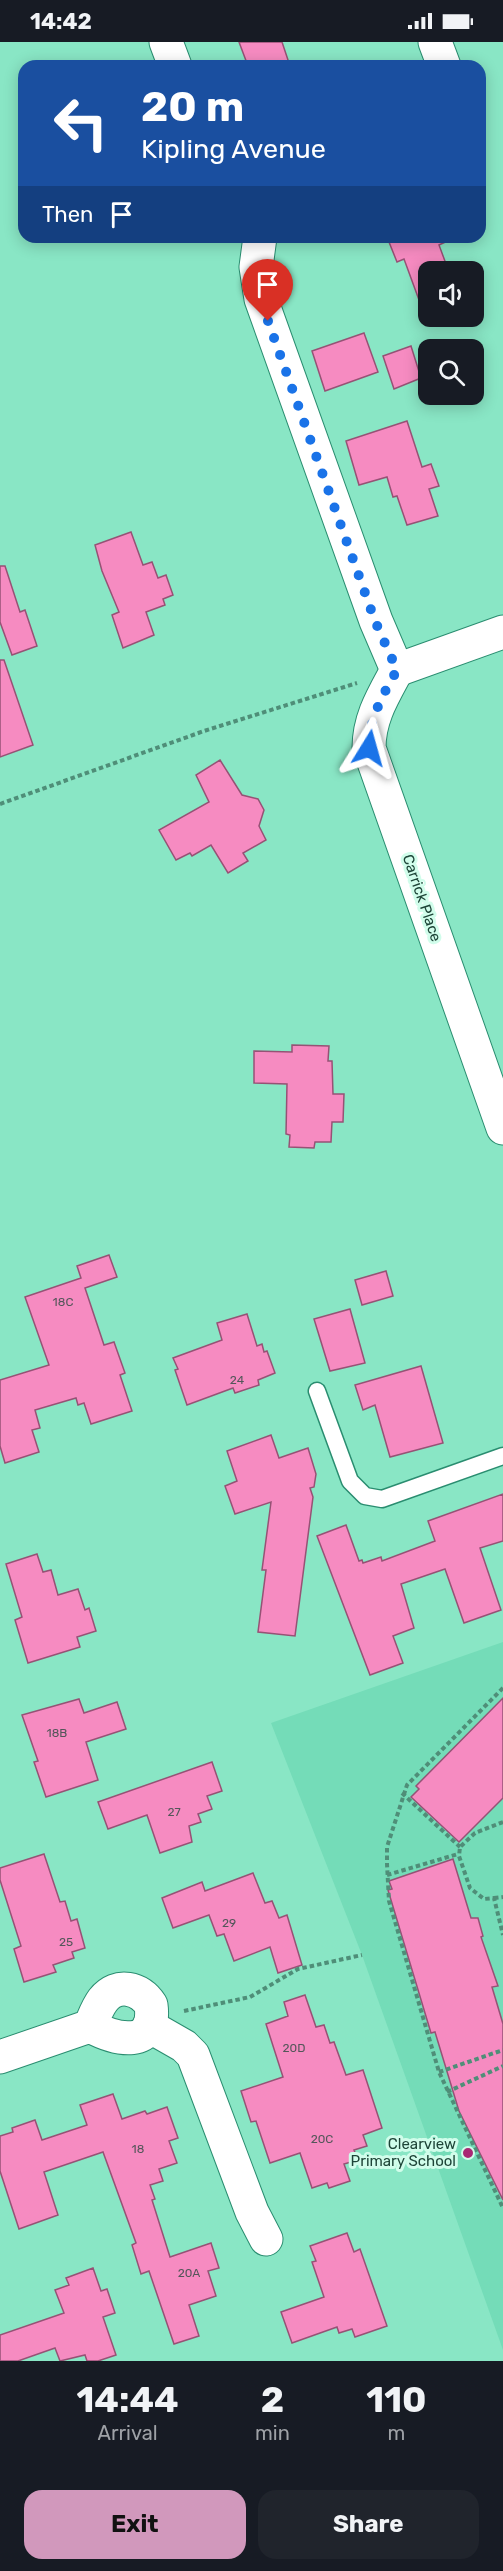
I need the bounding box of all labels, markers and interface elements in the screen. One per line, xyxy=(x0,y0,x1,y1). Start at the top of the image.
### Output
text: 14:42 xyxy=(30,8,92,35)
text: 20 m xyxy=(141,82,244,132)
icon: left xyxy=(42,84,120,162)
text: Kipling Avenue xyxy=(141,133,326,165)
icon: arrive xyxy=(105,198,138,231)
text: Then xyxy=(42,201,93,228)
pin xyxy=(242,259,293,321)
map controls xyxy=(418,261,484,405)
button: sound xyxy=(418,261,484,327)
icon: arrive xyxy=(251,268,284,301)
button: search xyxy=(418,339,484,405)
position arrow xyxy=(337,716,401,780)
street label: Carrick Place xyxy=(399,852,445,944)
house number: 18C xyxy=(53,1295,73,1309)
house number: 24 xyxy=(230,1373,245,1387)
house number: 18B xyxy=(47,1726,67,1740)
house number: 27 xyxy=(167,1805,181,1819)
house number: 29 xyxy=(222,1916,236,1930)
house number: 25 xyxy=(59,1935,73,1949)
house number: 20D xyxy=(283,2041,305,2055)
house number: 20C xyxy=(311,2132,333,2146)
place label: Clearview Primary School xyxy=(351,2135,456,2170)
house number: 18 xyxy=(132,2142,144,2156)
marker: Clearview Primary School xyxy=(461,2146,475,2160)
house number: 20A xyxy=(178,2266,200,2280)
text: 14:44 xyxy=(76,2378,179,2421)
text: 2 xyxy=(261,2378,284,2421)
text: 110 xyxy=(366,2378,427,2421)
text: Arrival xyxy=(98,2421,158,2445)
text: min xyxy=(255,2421,290,2445)
text: m xyxy=(388,2421,405,2445)
button: Exit xyxy=(24,2490,246,2559)
button: Share xyxy=(258,2490,479,2559)

